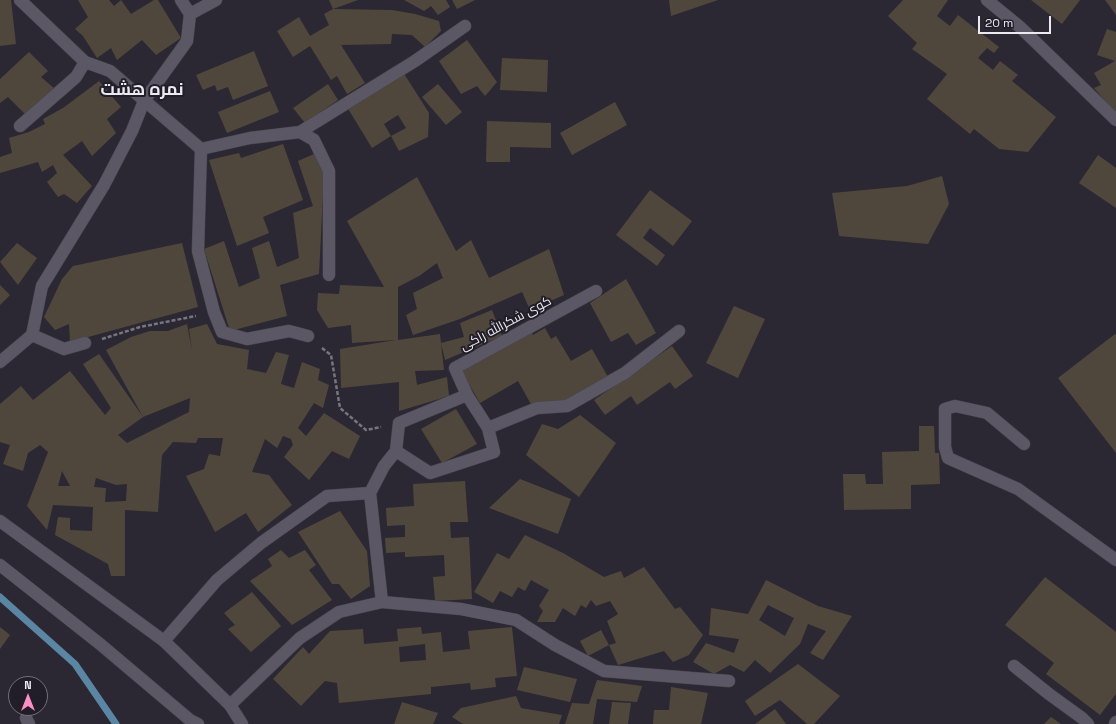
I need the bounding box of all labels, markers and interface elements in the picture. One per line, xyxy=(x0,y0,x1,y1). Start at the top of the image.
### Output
scale bar xyxy=(980,8,1053,34)
text: 20 m xyxy=(985,15,1013,31)
district label: نمره هشت xyxy=(101,80,183,100)
street label: کوی شکرالله راکی xyxy=(458,293,554,355)
north arrow xyxy=(8,676,48,716)
text: N xyxy=(24,678,32,692)

